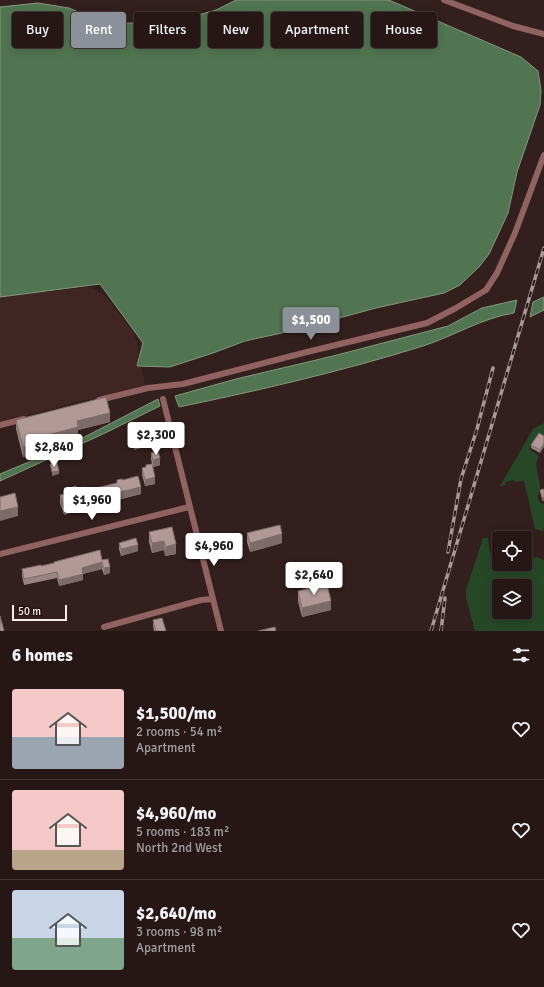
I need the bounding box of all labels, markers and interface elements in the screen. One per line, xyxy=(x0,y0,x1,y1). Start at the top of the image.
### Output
chip: Buy xyxy=(12,12,63,48)
chip: Rent xyxy=(71,12,126,48)
chip: Filters xyxy=(134,12,200,48)
chip: New xyxy=(208,12,263,48)
chip: Apartment xyxy=(271,12,363,48)
chip: House xyxy=(371,12,437,48)
pin: $1,500 xyxy=(278,307,344,341)
text: $1,500 xyxy=(292,312,330,328)
pin: $2,300 xyxy=(123,422,189,456)
text: $2,300 xyxy=(137,427,175,443)
pin: $2,840 xyxy=(21,434,87,468)
text: $2,840 xyxy=(35,439,73,455)
pin: $1,960 xyxy=(59,487,125,521)
text: $1,960 xyxy=(73,492,111,508)
map controls xyxy=(492,531,532,619)
button: locate xyxy=(492,531,532,571)
pin: $4,960 xyxy=(181,533,247,567)
text: $4,960 xyxy=(195,538,233,554)
pin: $2,640 xyxy=(281,562,347,596)
text: $2,640 xyxy=(295,567,333,583)
button: layers xyxy=(492,579,532,619)
scale bar xyxy=(12,603,67,622)
text: 50 m xyxy=(18,605,41,618)
icon: filters xyxy=(510,644,532,666)
text: 6 homes xyxy=(12,645,73,666)
text: $1,500/mo xyxy=(136,703,216,724)
icon: home xyxy=(44,705,92,753)
icon: heart xyxy=(510,718,532,740)
text: 2 rooms · 54 m² xyxy=(136,724,222,740)
text: Apartment xyxy=(136,740,196,756)
text: $4,960/mo xyxy=(136,803,216,824)
icon: home xyxy=(44,806,92,854)
icon: heart xyxy=(510,819,532,841)
text: 5 rooms · 183 m² xyxy=(136,824,229,840)
text: North 2nd West xyxy=(136,840,222,856)
text: $2,640/mo xyxy=(136,903,216,924)
icon: home xyxy=(44,906,92,954)
icon: heart xyxy=(510,919,532,941)
text: 3 rooms · 98 m² xyxy=(136,924,222,940)
text: Apartment xyxy=(136,940,196,956)

